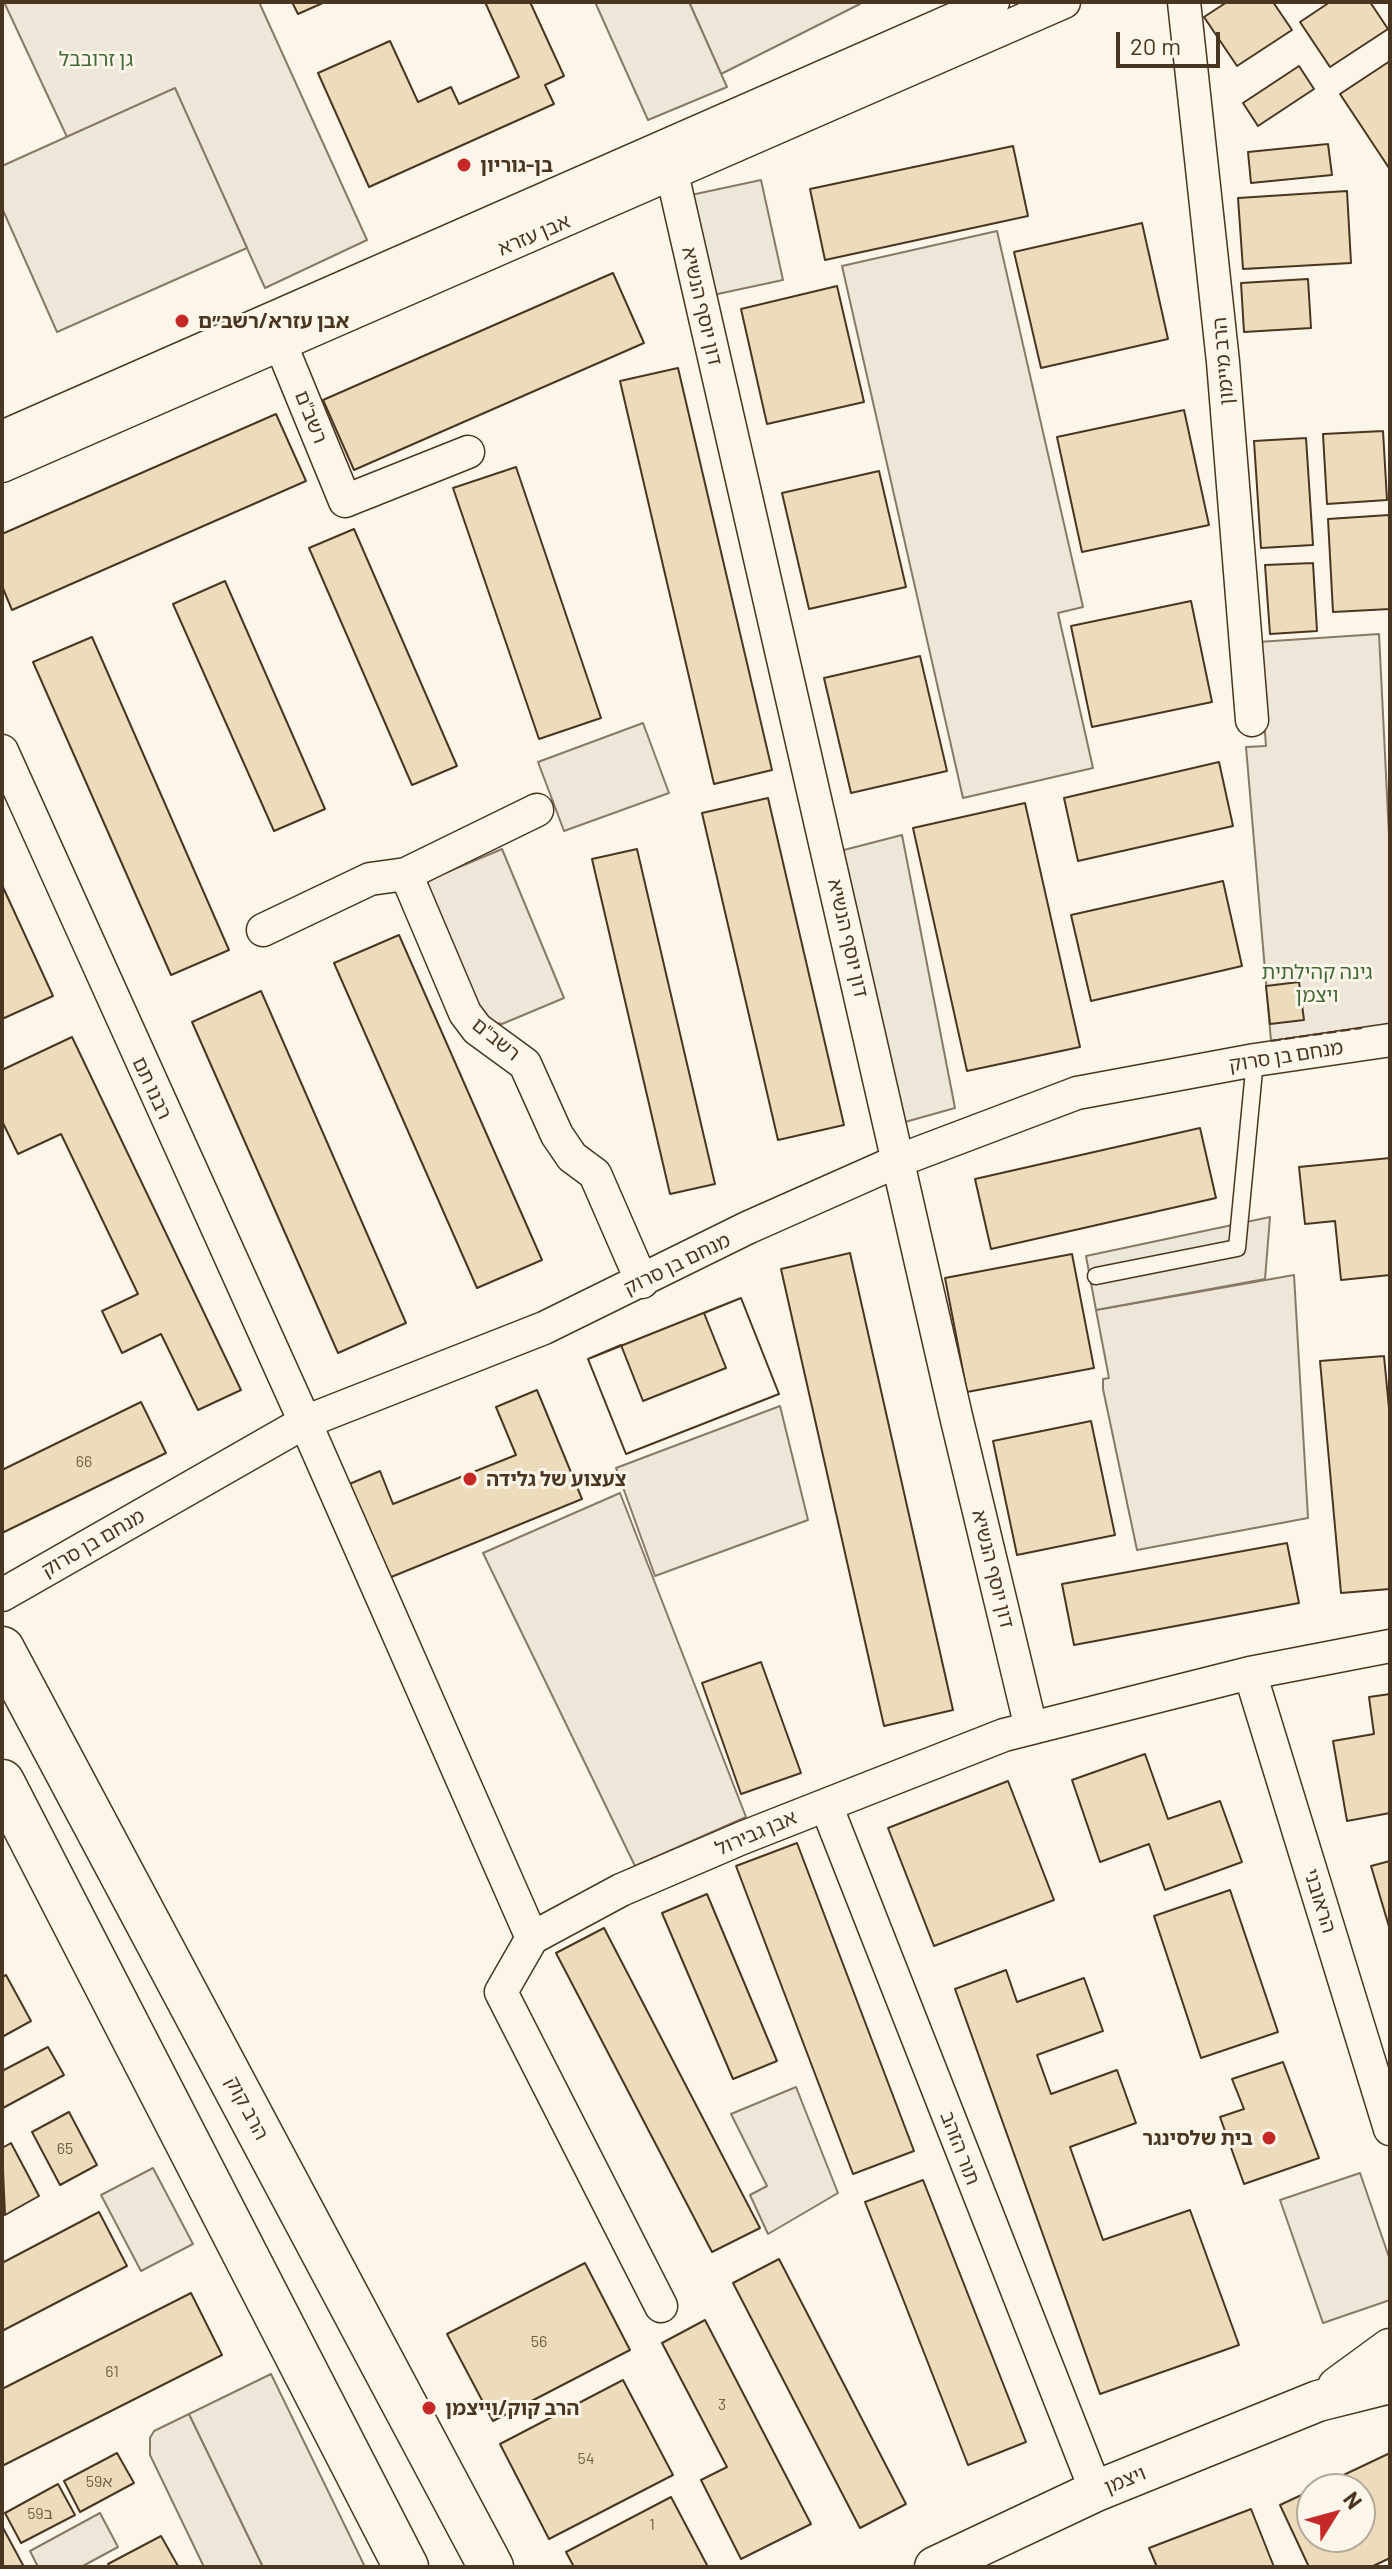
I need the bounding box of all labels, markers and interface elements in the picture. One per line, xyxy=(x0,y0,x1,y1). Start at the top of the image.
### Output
scale bar xyxy=(1120,16,1224,66)
text: 20 m xyxy=(1130,31,1181,60)
park label: גן זרובבל xyxy=(59,47,133,71)
place label: בן-גוריון xyxy=(480,153,553,177)
marker: בן-גוריון xyxy=(455,156,473,174)
street label: אבן עזרא xyxy=(494,209,574,261)
street label: דון יוסף הנשיא xyxy=(677,244,727,368)
place label: אבן עזרא/רשב״ם xyxy=(198,309,349,333)
marker: אבן עזרא/רשב״ם xyxy=(173,312,191,330)
street label: הרב מיימון xyxy=(1207,316,1239,406)
street label: רשב"ם xyxy=(290,387,332,447)
street label: דון יוסף הנשיא xyxy=(823,876,873,1000)
park label: גינה קהילתית ויצמן xyxy=(1262,960,1372,1007)
street label: רשב"ם xyxy=(467,1012,525,1066)
street label: מנחם בן סרוק xyxy=(1227,1035,1345,1077)
street label: רבנו תם xyxy=(127,1053,177,1123)
street label: מנחם בן סרוק xyxy=(620,1228,734,1300)
house number: 66 xyxy=(76,1452,92,1472)
place label: צעצוע של גלידה xyxy=(486,1467,626,1491)
marker: צעצוע של גלידה xyxy=(461,1470,479,1488)
street label: מנחם בן סרוק xyxy=(37,1504,149,1582)
street label: דון יוסף הנשיא xyxy=(967,1507,1019,1631)
street label: אבן גבירול xyxy=(712,1805,800,1861)
street label: הראובני xyxy=(1299,1866,1341,1936)
street label: הרב קוק xyxy=(220,2072,274,2144)
street label: תור הזהב xyxy=(935,2108,985,2188)
place label: בית שלסינגר xyxy=(1142,2126,1253,2150)
marker: בית שלסינגר xyxy=(1260,2129,1278,2147)
house number: 65 xyxy=(57,2139,73,2159)
house number: 56 xyxy=(531,2332,547,2352)
house number: 61 xyxy=(105,2362,119,2382)
house number: 3 xyxy=(718,2395,726,2415)
place label: הרב קוק/וייצמן xyxy=(445,2396,579,2420)
marker: הרב קוק/וייצמן xyxy=(420,2399,438,2417)
house number: 54 xyxy=(577,2449,595,2469)
street label: ויצמן xyxy=(1101,2461,1149,2499)
house number: 59א xyxy=(86,2472,112,2492)
north arrow xyxy=(1296,2473,1376,2553)
text: N xyxy=(1339,2486,1368,2513)
house number: 59ב xyxy=(27,2504,53,2524)
house number: 1 xyxy=(649,2515,655,2535)

